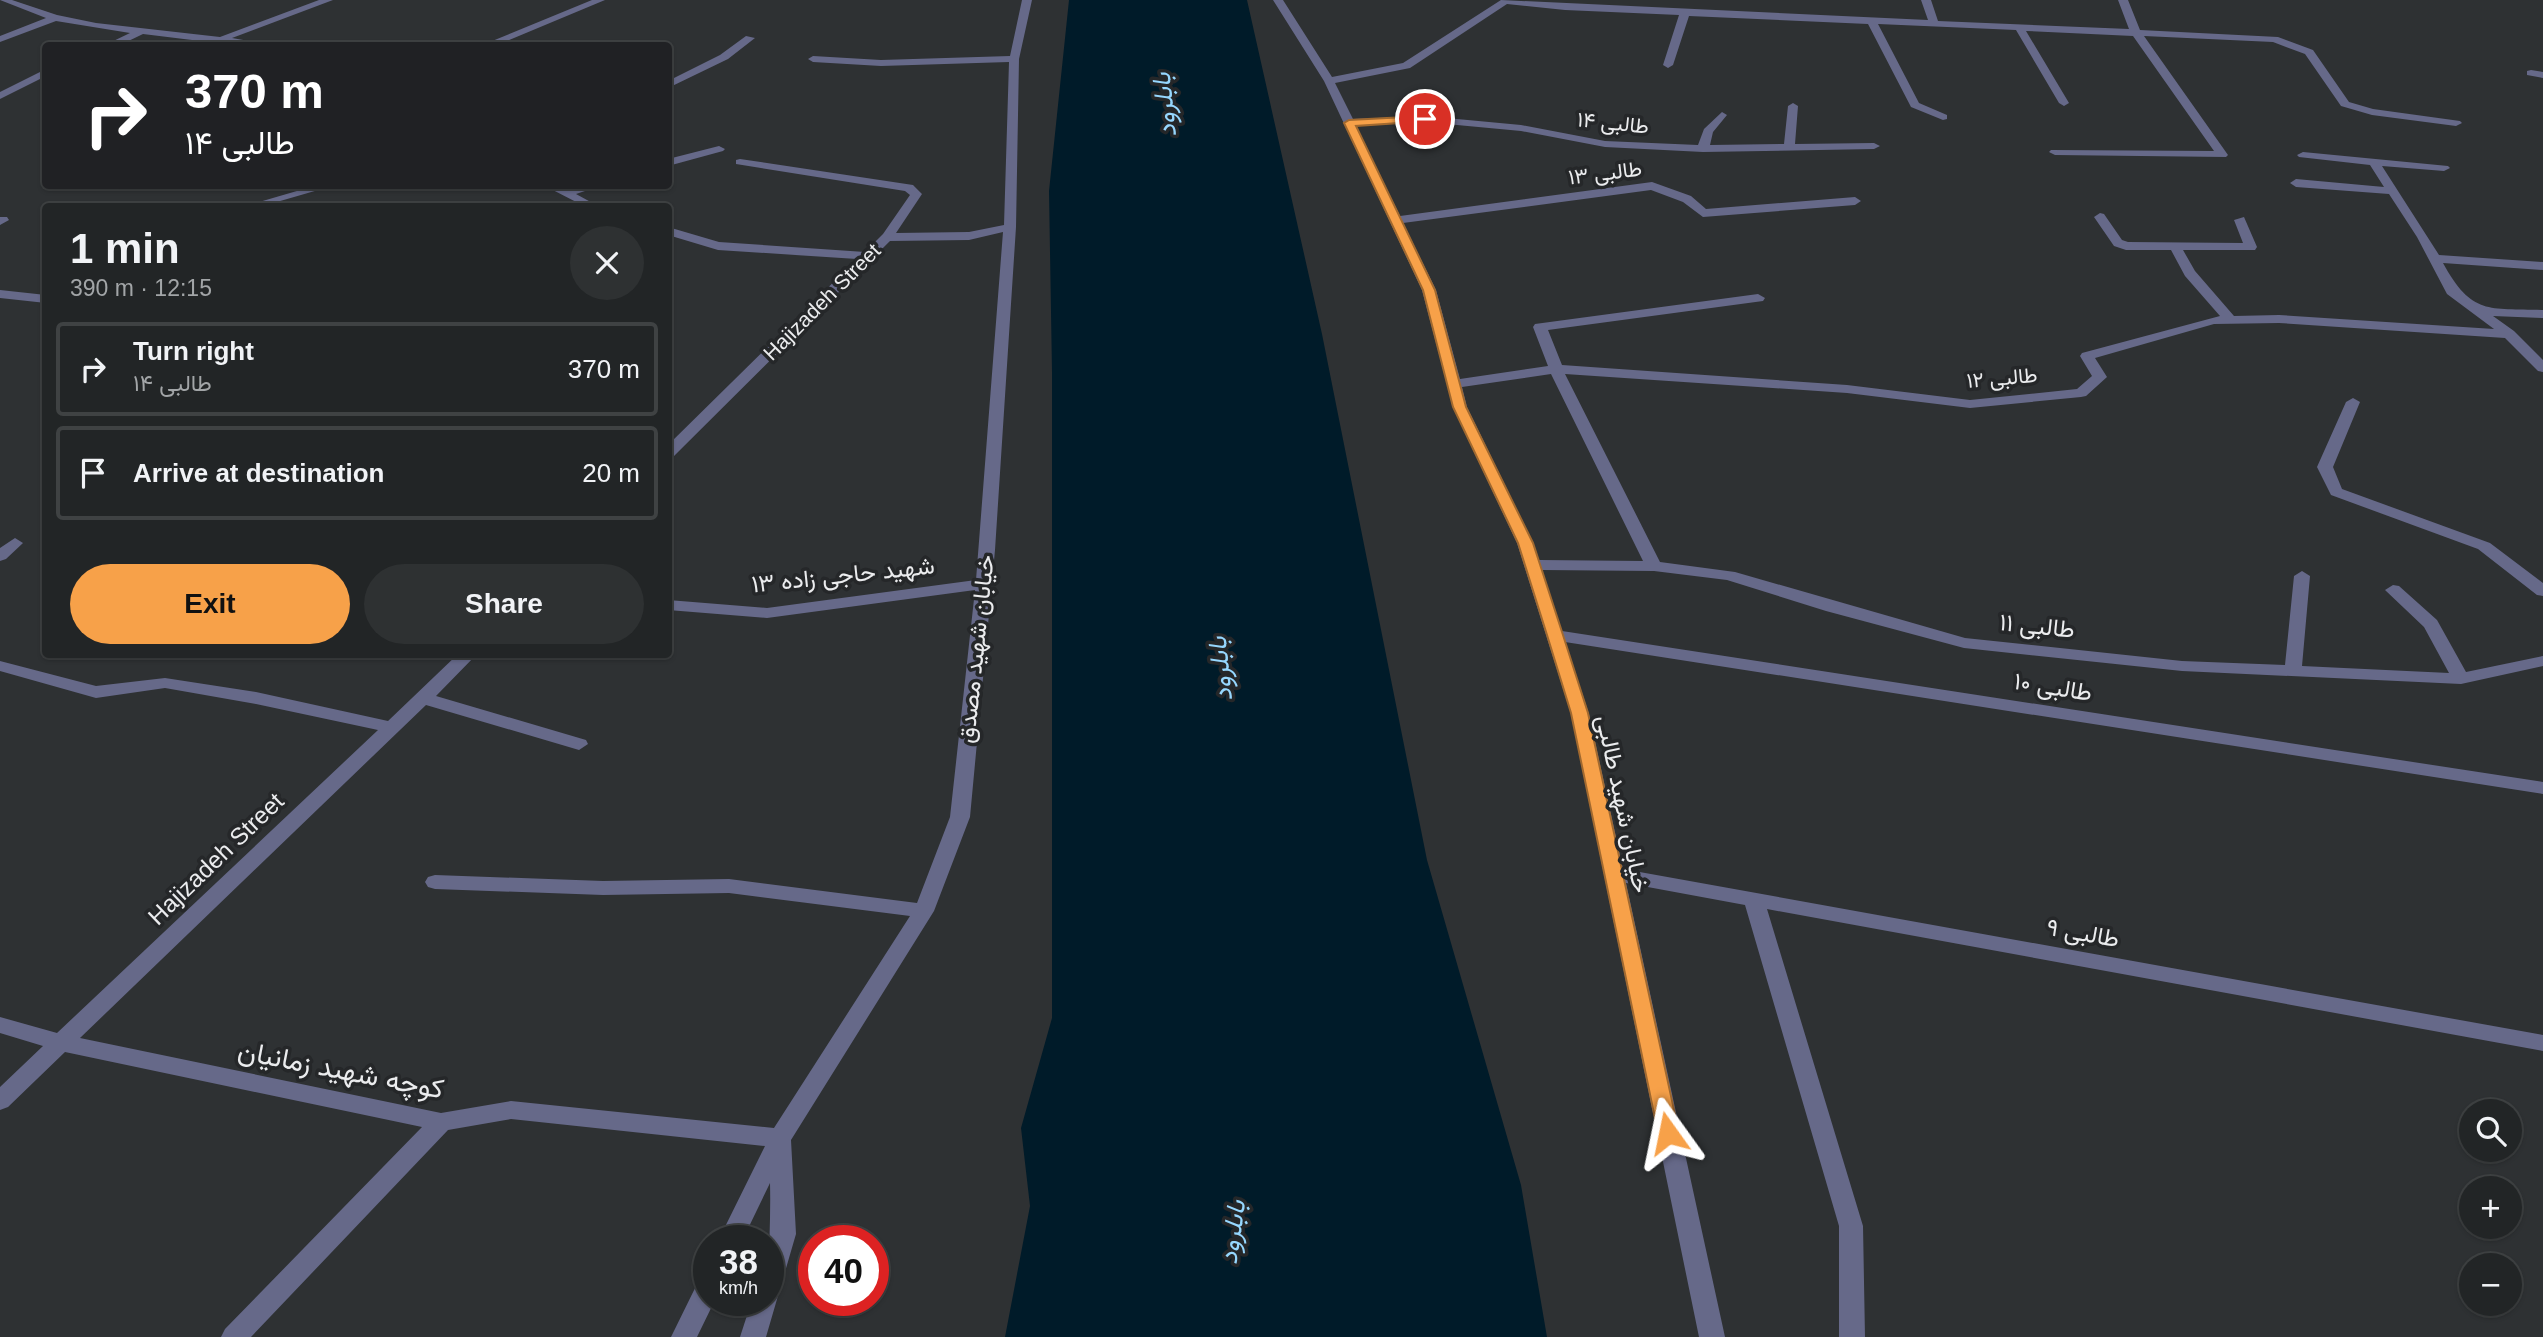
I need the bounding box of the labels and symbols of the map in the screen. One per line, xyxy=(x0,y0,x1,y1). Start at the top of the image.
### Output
water label: بابلرود xyxy=(1146,70,1183,138)
pin xyxy=(1395,89,1455,149)
street label: طالبی ۱۴ xyxy=(1576,107,1650,139)
street label: طالبی ۱۳ xyxy=(1567,157,1643,189)
street label: Hajizadeh Street xyxy=(759,239,885,365)
street label: طالبی ۱۲ xyxy=(1966,363,2038,393)
street label: شهید حاجی زاده ۱۳ xyxy=(750,551,936,600)
street label: خیابان شهید مصدق xyxy=(952,553,1001,745)
street label: طالبی ۱۱ xyxy=(1998,608,2076,644)
water label: بابلرود xyxy=(1202,634,1239,702)
street label: طالبی ۱۰ xyxy=(2012,667,2094,707)
street label: خیابان شهید طالبی xyxy=(1589,712,1656,896)
street label: Hajizadeh Street xyxy=(142,787,289,930)
street label: طالبی ۹ xyxy=(2045,913,2121,953)
street label: کوچه شهید زمانیان xyxy=(235,1034,446,1108)
position arrow xyxy=(1631,1096,1705,1170)
water label: بابلرود xyxy=(1213,1197,1252,1266)
speed limit sign: 40 xyxy=(798,1225,889,1316)

